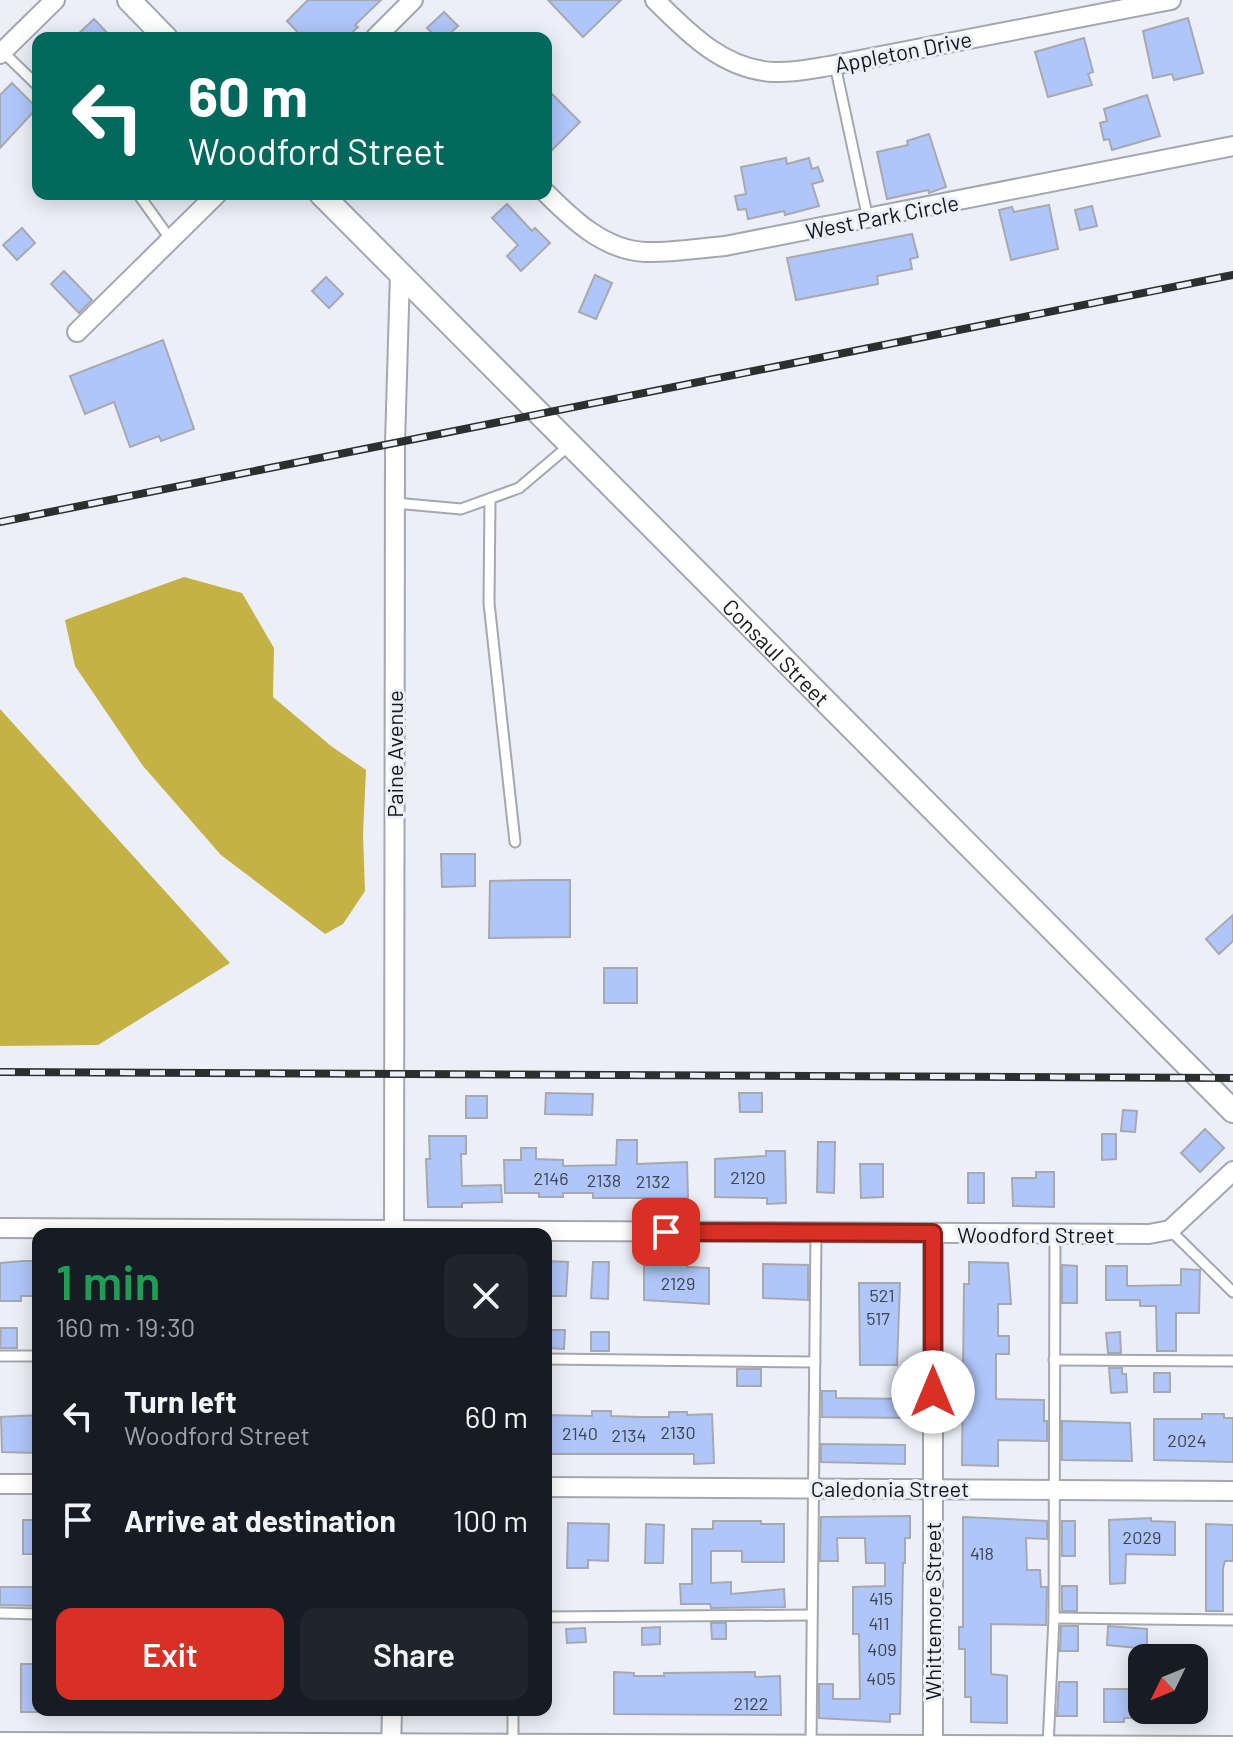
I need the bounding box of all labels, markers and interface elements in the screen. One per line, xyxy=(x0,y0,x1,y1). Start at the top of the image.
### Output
street label: Appleton Drive xyxy=(832,25,974,77)
text: 60 m xyxy=(188,61,308,128)
icon: left xyxy=(56,64,160,168)
text: Woodford Street xyxy=(188,129,446,172)
street label: West Park Circle xyxy=(803,188,961,244)
street label: Consaul Street xyxy=(718,593,835,711)
street label: Paine Avenue xyxy=(381,690,407,818)
house number: 2120 xyxy=(730,1166,766,1188)
house number: 2146 xyxy=(534,1167,568,1189)
house number: 2138 xyxy=(587,1169,621,1191)
house number: 2132 xyxy=(636,1170,670,1192)
pin xyxy=(632,1198,700,1266)
icon: arrive xyxy=(644,1210,688,1254)
street label: Woodford Street xyxy=(957,1221,1115,1247)
text: 1 min xyxy=(56,1252,161,1310)
button: close xyxy=(444,1254,528,1338)
house number: 2129 xyxy=(661,1272,695,1294)
house number: 521 xyxy=(870,1284,894,1306)
house number: 517 xyxy=(866,1307,890,1329)
text: 160 m · 19:30 xyxy=(56,1311,195,1342)
position arrow xyxy=(891,1350,975,1434)
text: Turn left xyxy=(124,1383,237,1419)
icon: left xyxy=(56,1394,100,1438)
text: 60 m xyxy=(465,1398,528,1434)
text: Woodford Street xyxy=(124,1419,310,1450)
house number: 2130 xyxy=(660,1421,696,1443)
house number: 2140 xyxy=(562,1422,598,1444)
house number: 2134 xyxy=(612,1424,646,1446)
house number: 2024 xyxy=(1167,1429,1207,1451)
street label: Caledonia Street xyxy=(811,1475,969,1501)
icon: arrive xyxy=(56,1498,100,1542)
text: Arrive at destination xyxy=(124,1502,396,1538)
text: 100 m xyxy=(453,1502,528,1538)
street label: Whittemore Street xyxy=(919,1522,945,1700)
house number: 2029 xyxy=(1123,1526,1161,1548)
house number: 418 xyxy=(970,1542,994,1564)
house number: 415 xyxy=(869,1587,893,1609)
button: Exit xyxy=(56,1608,284,1700)
button: Share xyxy=(300,1608,528,1700)
house number: 411 xyxy=(869,1612,889,1634)
house number: 409 xyxy=(867,1638,897,1660)
north arrow xyxy=(1128,1644,1208,1724)
map controls xyxy=(1128,1644,1208,1724)
house number: 405 xyxy=(866,1667,896,1689)
house number: 2122 xyxy=(734,1692,769,1714)

